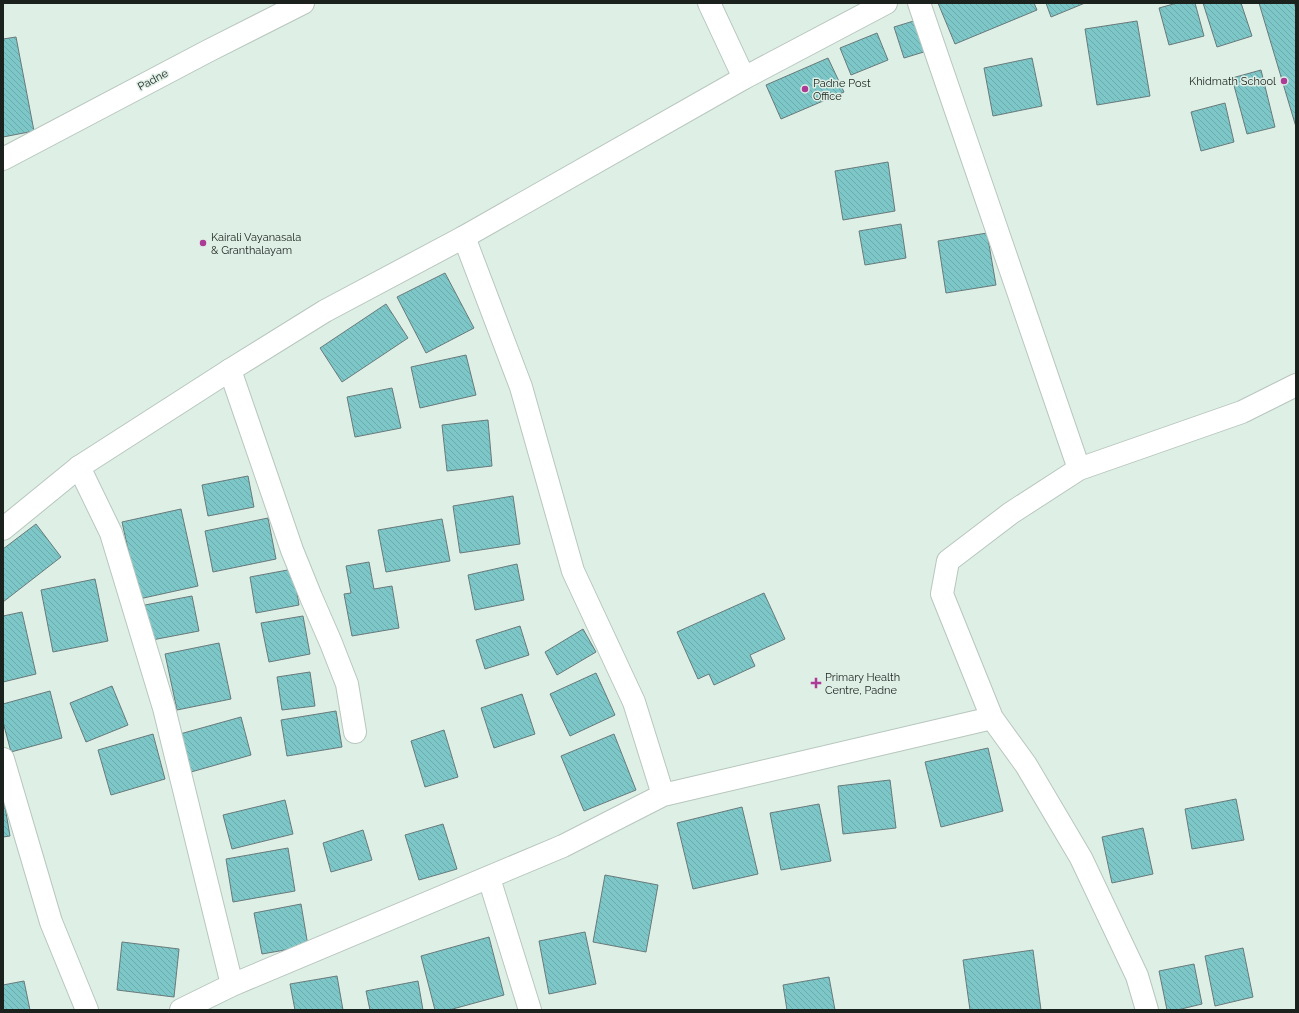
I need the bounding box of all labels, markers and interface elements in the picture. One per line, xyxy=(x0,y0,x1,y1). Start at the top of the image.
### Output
street label: Padne xyxy=(136,66,171,93)
place label: Khidmath School xyxy=(1189,75,1276,88)
marker: Khidmath School xyxy=(1279,76,1289,86)
place label: Padne Post Office xyxy=(813,77,871,103)
marker: Padne Post Office xyxy=(800,84,810,94)
place label: Kairali Vayanasala & Granthalayam xyxy=(211,231,301,257)
marker: Kairali Vayanasala & Granthalayam xyxy=(198,238,208,248)
place label: Primary Health Centre, Padne xyxy=(825,671,900,697)
marker: Primary Health Centre, Padne xyxy=(810,677,822,689)

